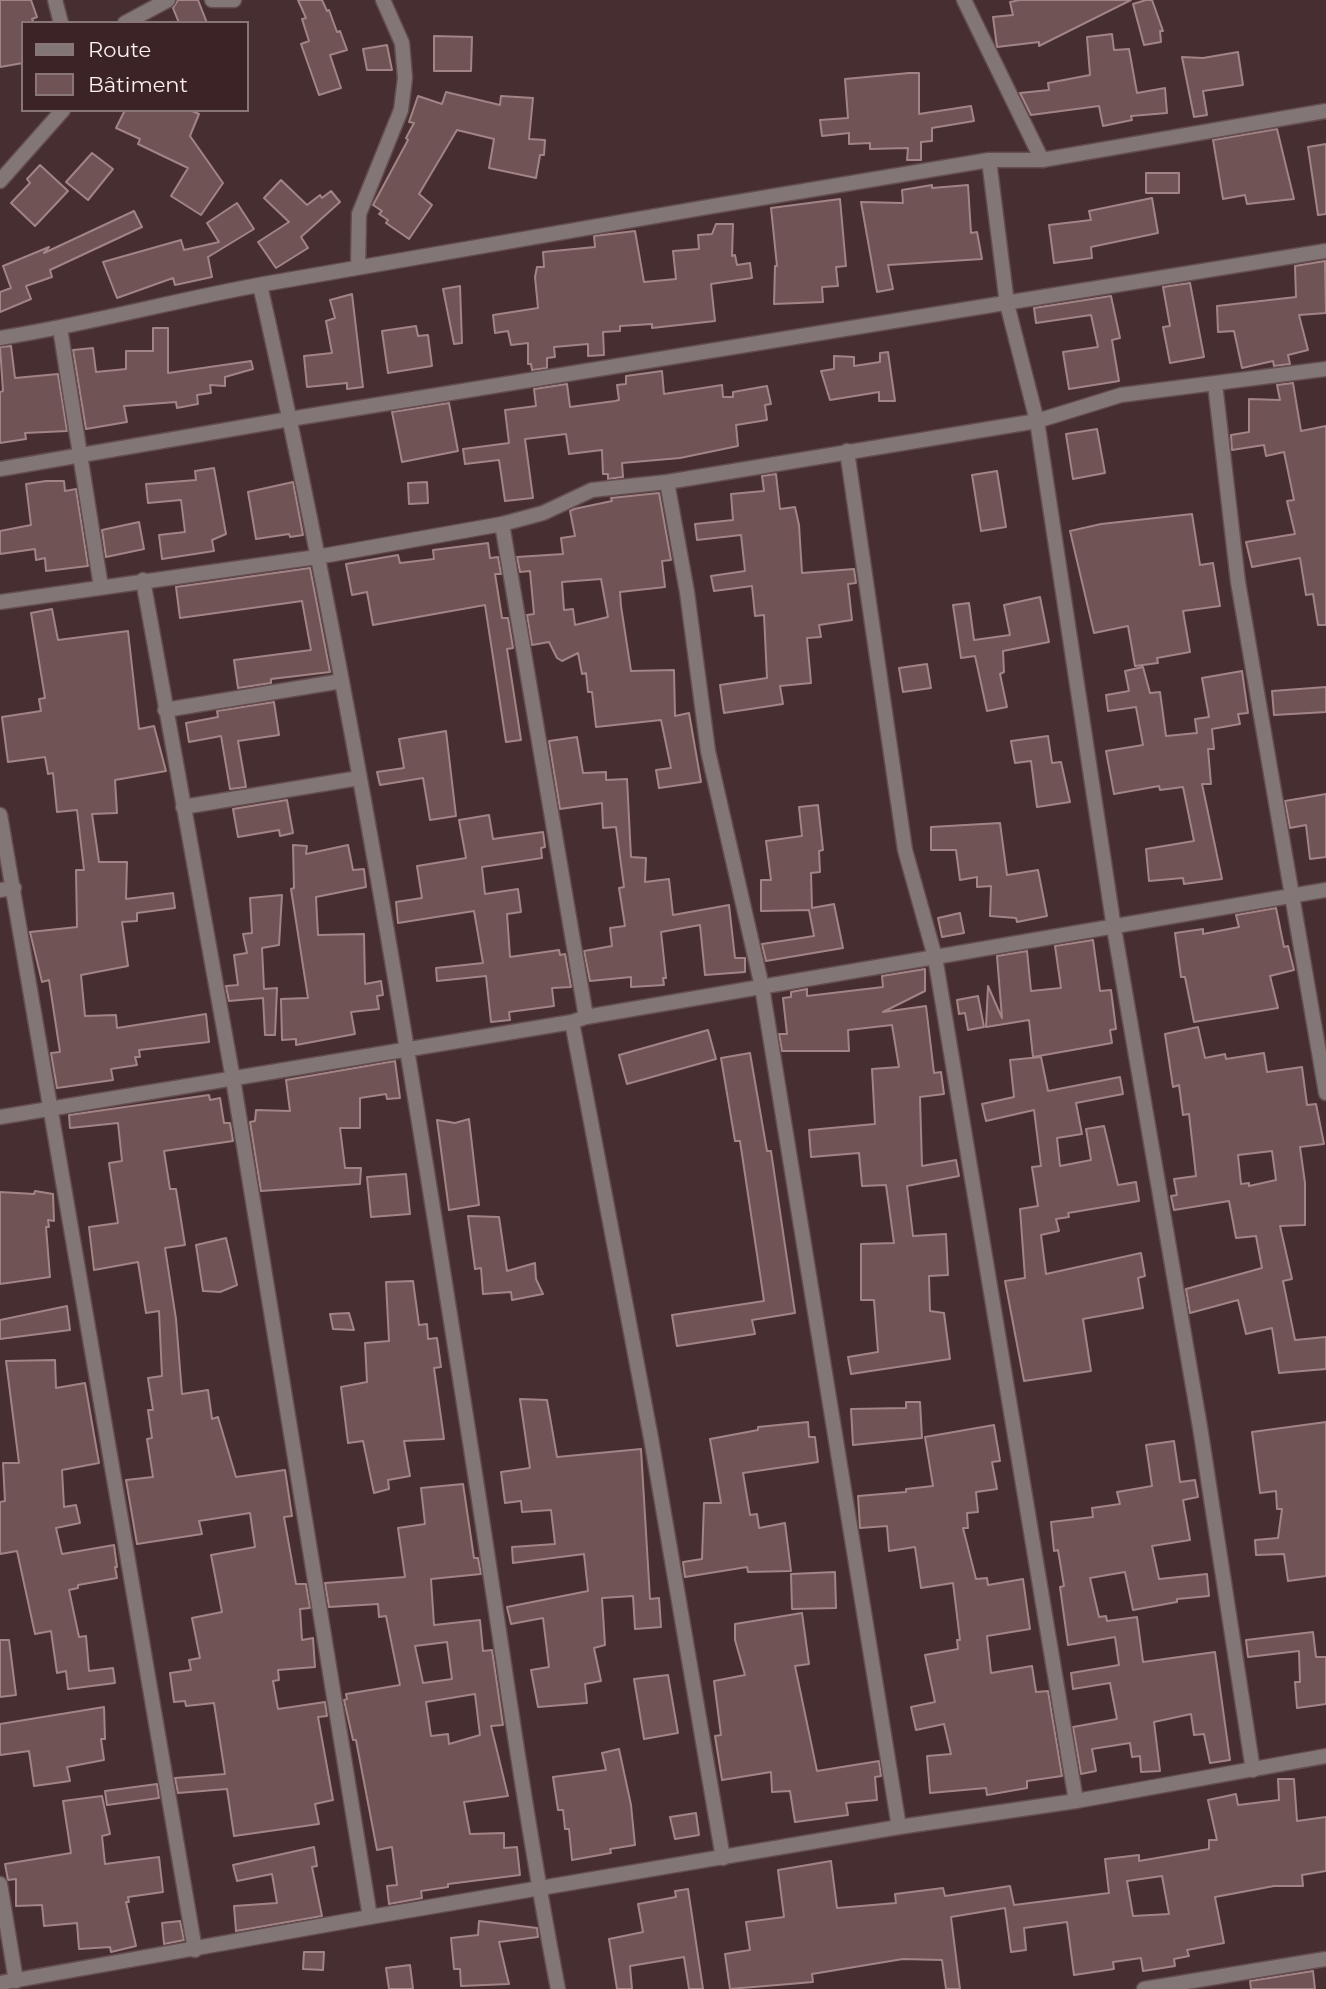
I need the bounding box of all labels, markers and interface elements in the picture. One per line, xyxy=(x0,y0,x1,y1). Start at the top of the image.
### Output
legend xyxy=(21,21,248,112)
text: Route xyxy=(88,37,151,62)
text: Bâtiment xyxy=(88,72,188,97)

